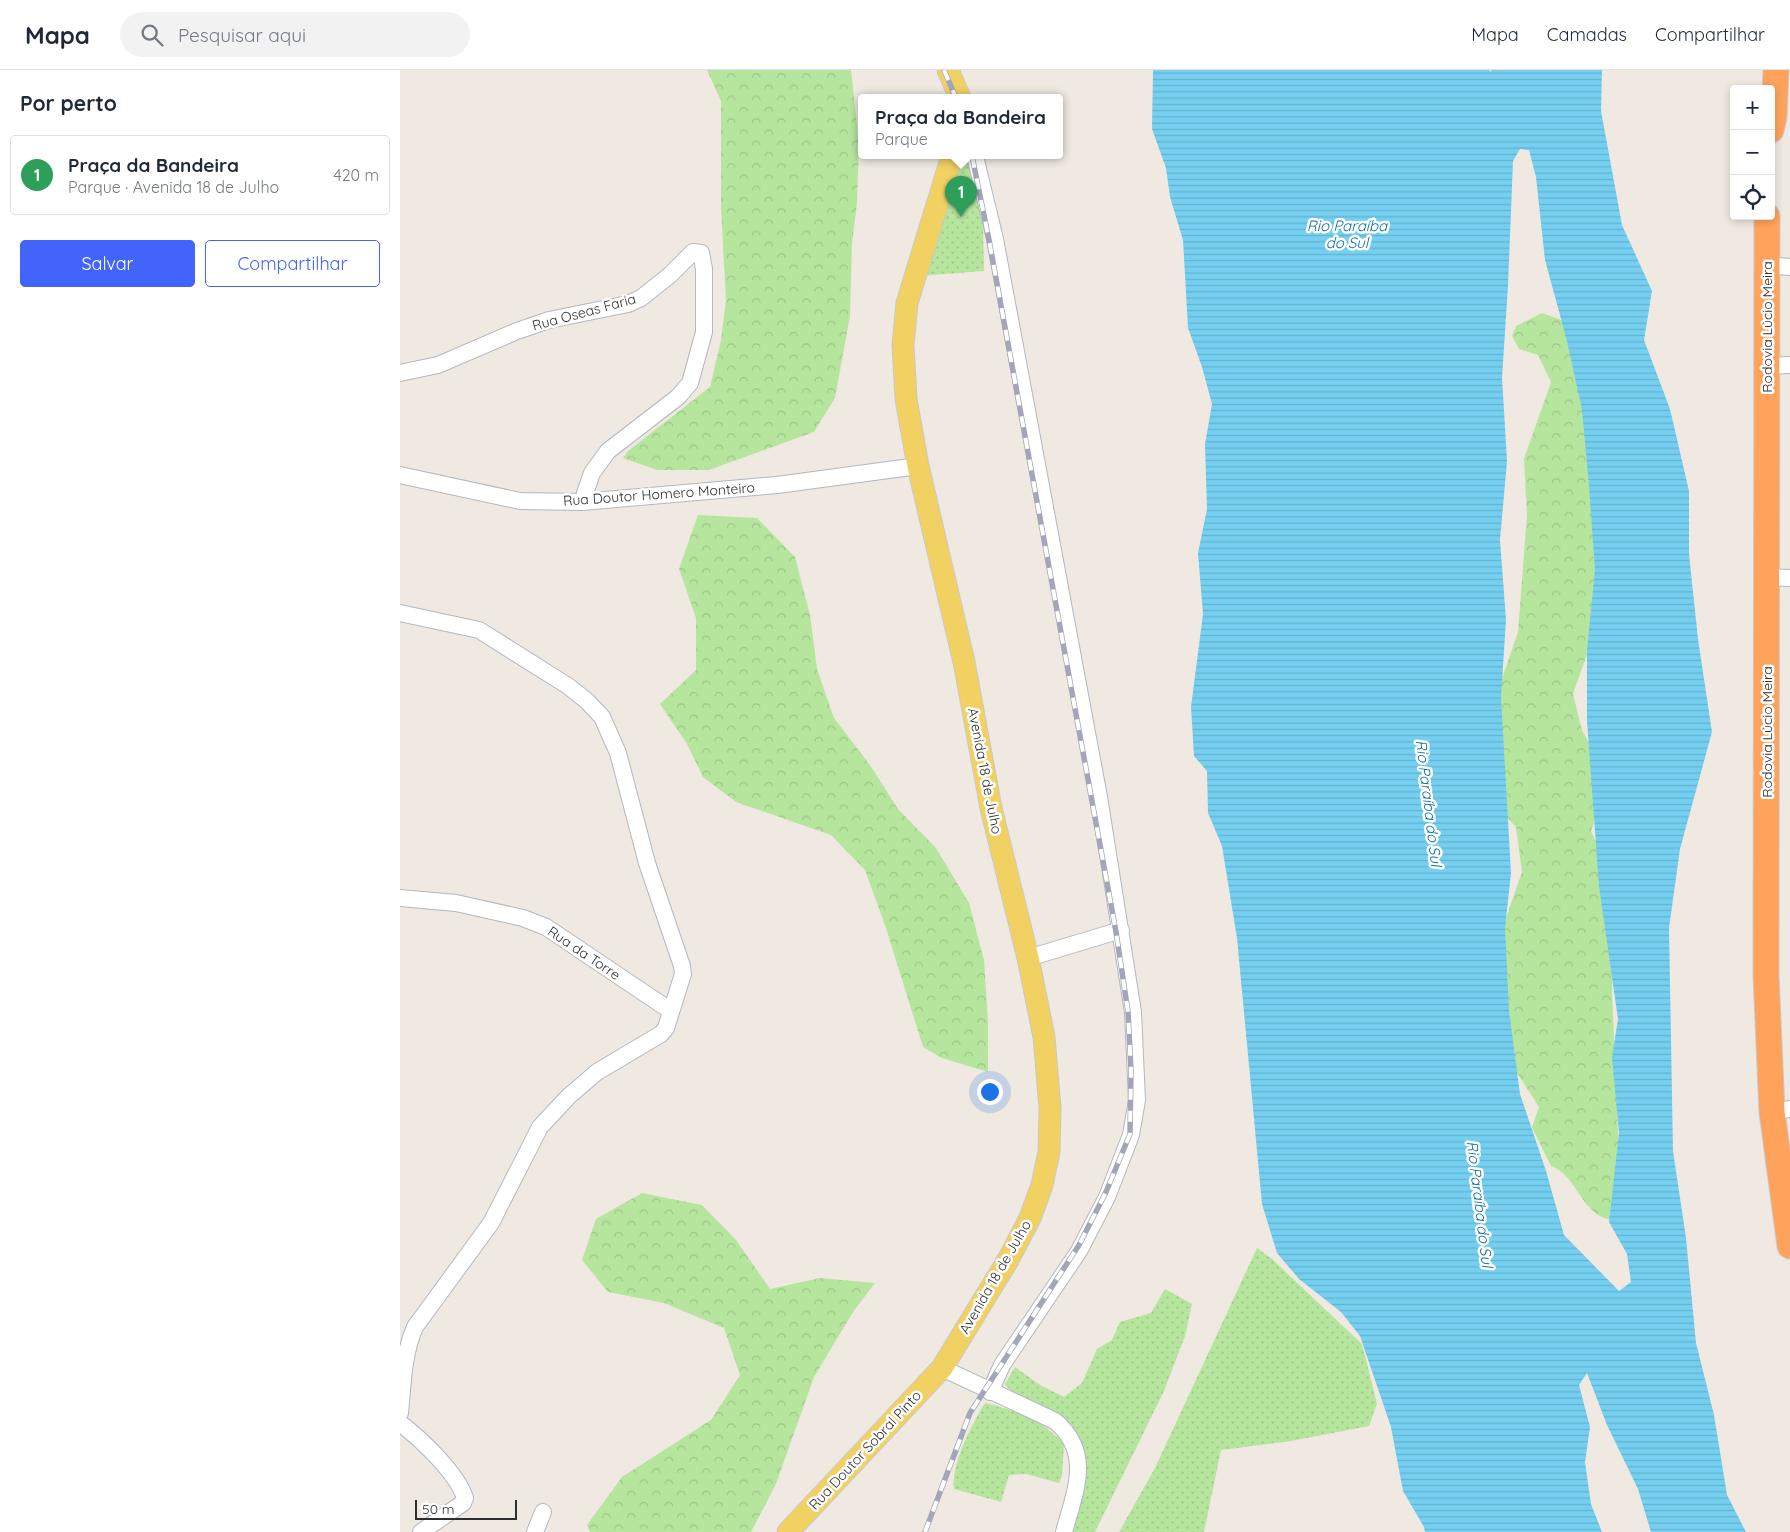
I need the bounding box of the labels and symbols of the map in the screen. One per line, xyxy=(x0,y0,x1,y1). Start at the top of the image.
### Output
pin: 1 xyxy=(945,176,977,217)
water label: Rio Paraíba do Sul xyxy=(1307,216,1388,252)
street label: Rodovia Lúcio Meira xyxy=(1758,261,1776,393)
street label: Rua Oseas Faria xyxy=(530,290,638,334)
street label: Rua Doutor Homero Monteiro xyxy=(562,478,756,510)
street label: Rodovia Lúcio Meira xyxy=(1758,666,1776,798)
street label: Avenida 18 de Julho xyxy=(964,706,1006,836)
water label: Rio Paraíba do Sul xyxy=(1412,739,1446,869)
street label: Rua da Torre xyxy=(544,922,624,984)
your location xyxy=(977,1079,1003,1105)
water label: Rio Paraíba do Sul xyxy=(1463,1140,1497,1270)
street label: Avenida 18 de Julho xyxy=(955,1217,1035,1337)
street label: Rua Doutor Sobral Pinto xyxy=(805,1387,925,1513)
scale bar xyxy=(415,1497,518,1520)

